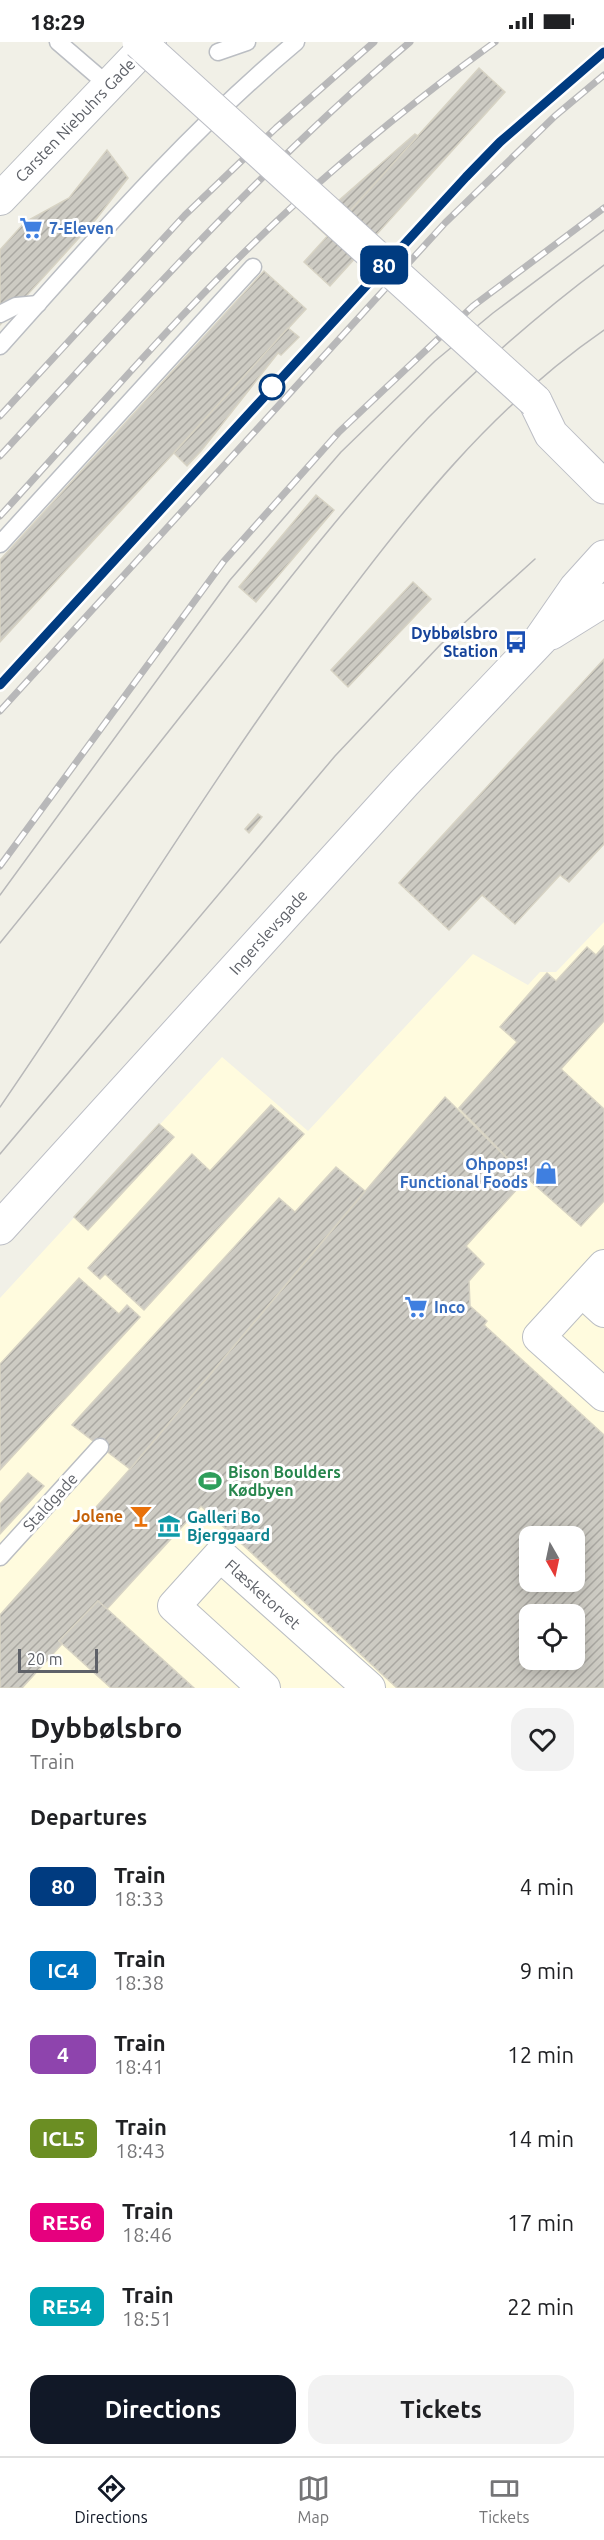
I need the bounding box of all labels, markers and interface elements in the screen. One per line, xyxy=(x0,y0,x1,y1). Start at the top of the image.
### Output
text: 18:29 xyxy=(30,9,85,34)
street label: Carsten Niebuhrs Gade xyxy=(11,55,139,185)
supermarket icon: 7-Eleven xyxy=(18,215,44,241)
place label: 7-Eleven xyxy=(49,219,114,237)
line badge: 80 xyxy=(357,246,411,284)
text: 80 xyxy=(372,253,396,277)
unlabelled marker xyxy=(259,374,285,400)
place label: Dybbølsbro Station xyxy=(411,624,498,660)
bus stop icon: Dybbølsbro Station xyxy=(503,629,529,655)
street label: Ingerslevsgade xyxy=(225,886,311,978)
place label: Ohpops! Functional Foods xyxy=(400,1155,528,1191)
shop icon: Ohpops! Functional Foods xyxy=(533,1160,559,1186)
supermarket icon: Inco xyxy=(403,1294,429,1320)
place label: Inco xyxy=(434,1298,465,1316)
place label: Bison Boulders Kødbyen xyxy=(228,1463,341,1499)
sports icon: Bison Boulders Kødbyen xyxy=(197,1468,223,1494)
street label: Staldgade xyxy=(19,1469,81,1535)
bar icon: Jolene xyxy=(128,1503,154,1529)
place label: Jolene xyxy=(72,1507,123,1525)
place label: Galleri Bo Bjerggaard xyxy=(187,1508,270,1544)
museum icon: Galleri Bo Bjerggaard xyxy=(156,1513,182,1539)
north arrow xyxy=(519,1526,585,1592)
map controls xyxy=(519,1526,585,1670)
street label: Flæsketorvet xyxy=(222,1556,305,1633)
button: locate xyxy=(519,1604,585,1670)
scale bar xyxy=(18,1646,98,1674)
text: 20 m xyxy=(27,1650,63,1668)
button: heart xyxy=(511,1708,574,1771)
text: Dybbølsbro xyxy=(30,1712,182,1743)
text: Train xyxy=(30,1750,75,1773)
text: Departures xyxy=(30,1804,147,1829)
text: Train xyxy=(114,1862,166,1887)
text: 80 xyxy=(51,1874,75,1898)
text: 4 min xyxy=(520,1874,574,1899)
text: 18:33 xyxy=(114,1887,164,1910)
text: Train xyxy=(114,1946,166,1971)
text: IC4 xyxy=(47,1958,79,1982)
text: 9 min xyxy=(520,1958,574,1983)
text: 18:38 xyxy=(114,1971,164,1994)
text: Train xyxy=(114,2030,166,2055)
text: 4 xyxy=(57,2042,69,2066)
text: 12 min xyxy=(507,2042,574,2067)
text: 18:41 xyxy=(114,2055,164,2078)
text: Train xyxy=(115,2114,167,2139)
text: ICL5 xyxy=(42,2126,85,2150)
text: 14 min xyxy=(507,2126,574,2151)
text: 18:43 xyxy=(115,2139,165,2162)
text: Train xyxy=(122,2198,174,2223)
text: RE56 xyxy=(42,2210,92,2234)
text: 17 min xyxy=(507,2210,574,2235)
text: 18:46 xyxy=(122,2223,172,2246)
text: Train xyxy=(122,2282,174,2307)
text: RE54 xyxy=(42,2294,92,2318)
text: 22 min xyxy=(507,2294,574,2319)
text: 18:51 xyxy=(122,2307,172,2330)
button: Directions xyxy=(30,2375,296,2444)
button: Tickets xyxy=(308,2375,574,2444)
tab: Directions xyxy=(75,2472,148,2526)
tab: Map xyxy=(297,2472,330,2526)
tab: Tickets xyxy=(479,2472,529,2526)

